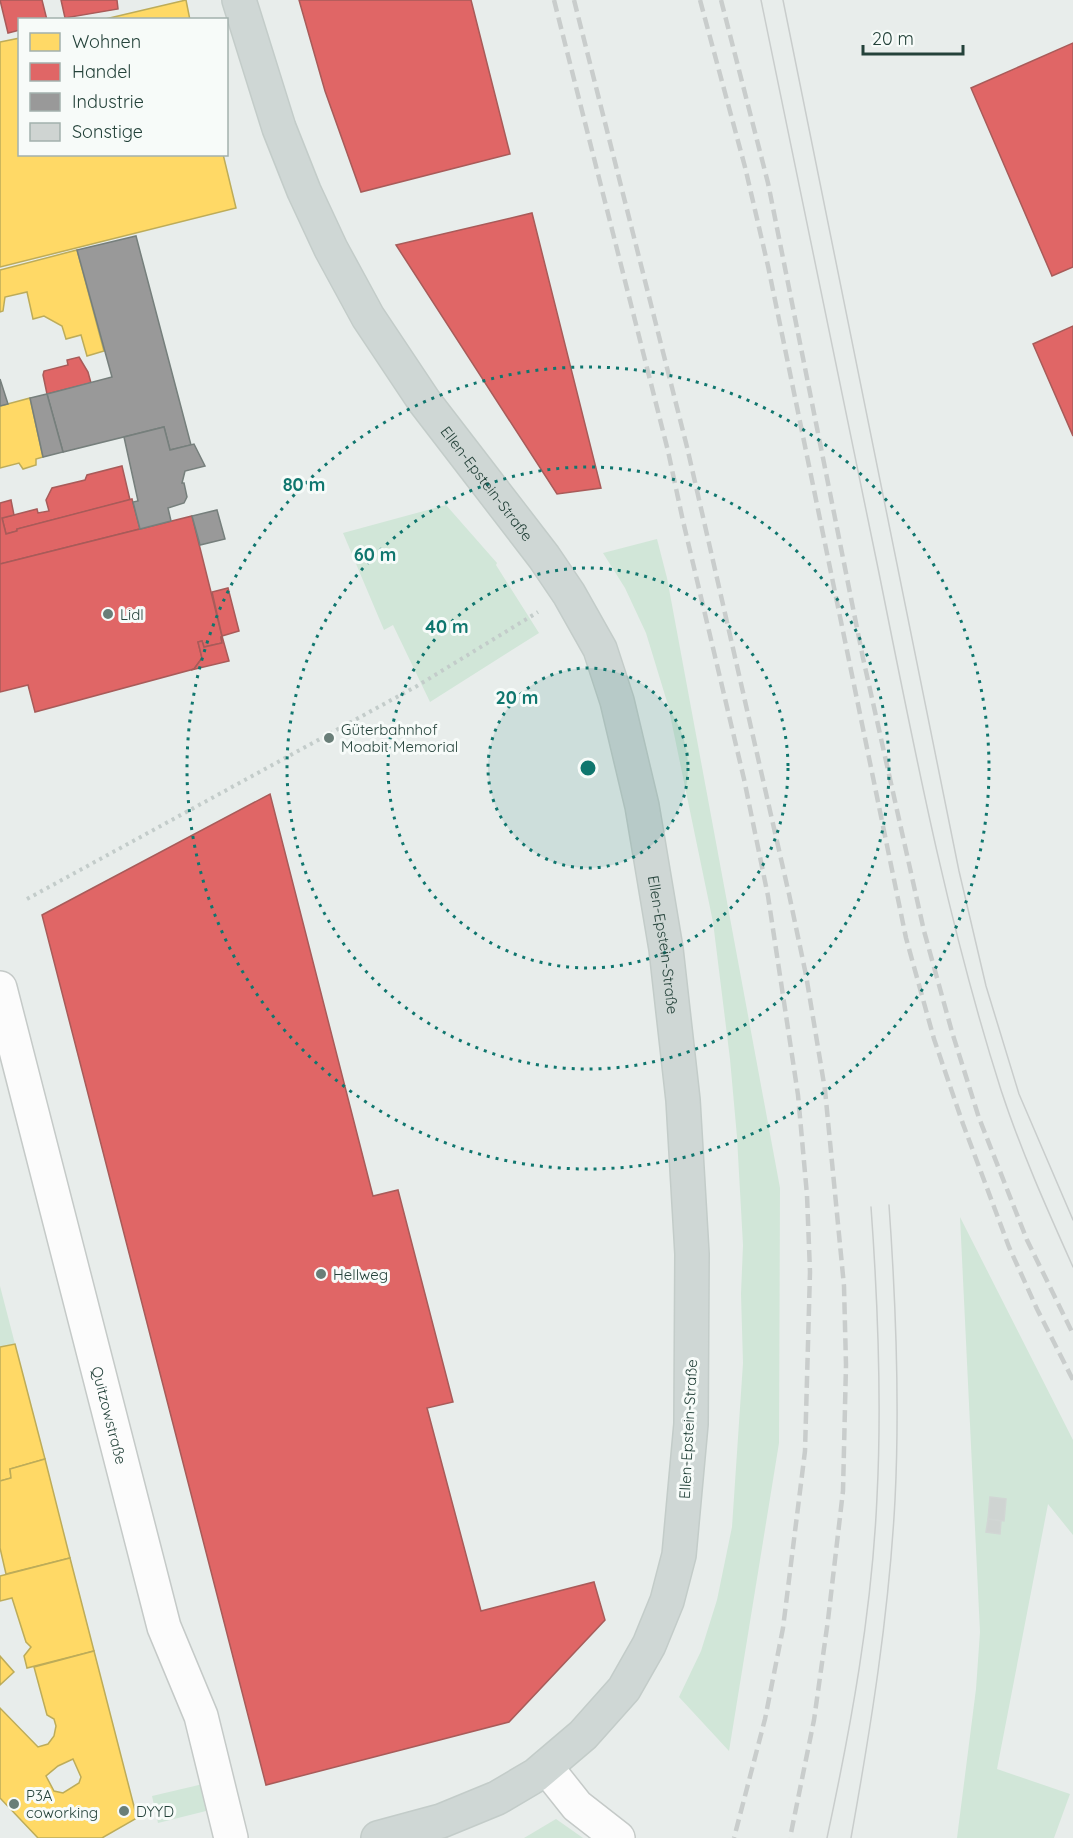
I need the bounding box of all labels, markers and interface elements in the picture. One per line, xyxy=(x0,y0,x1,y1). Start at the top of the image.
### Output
legend xyxy=(18,18,228,156)
scale bar xyxy=(863,18,964,56)
text: 20 m xyxy=(872,27,914,50)
text: Wohnen xyxy=(72,30,141,53)
text: Handel xyxy=(72,60,132,83)
text: Industrie xyxy=(72,90,144,113)
text: Sonstige xyxy=(72,120,143,143)
street label: Ellen-Epstein-Straße xyxy=(437,422,537,545)
text: 80 m xyxy=(283,473,325,496)
text: 60 m xyxy=(354,543,396,566)
place label: Lidl xyxy=(120,605,144,624)
marker: Lidl xyxy=(101,607,115,621)
text: 40 m xyxy=(425,615,469,638)
text: 20 m xyxy=(496,686,538,709)
place label: Güterbahnhof Moabit Memorial xyxy=(341,720,458,756)
marker: Güterbahnhof Moabit Memorial xyxy=(322,731,336,745)
centre of rings xyxy=(578,758,598,778)
street label: Ellen-Epstein-Straße xyxy=(644,874,683,1015)
place label: Hellweg xyxy=(333,1265,388,1284)
marker: Hellweg xyxy=(314,1267,328,1281)
street label: Ellen-Epstein-Straße xyxy=(675,1359,701,1499)
street label: Quitzowstraße xyxy=(88,1364,131,1466)
place label: P3A coworking xyxy=(26,1786,98,1822)
marker: P3A coworking xyxy=(7,1797,21,1811)
place label: DYYD xyxy=(136,1802,174,1821)
marker: DYYD xyxy=(117,1804,131,1818)

